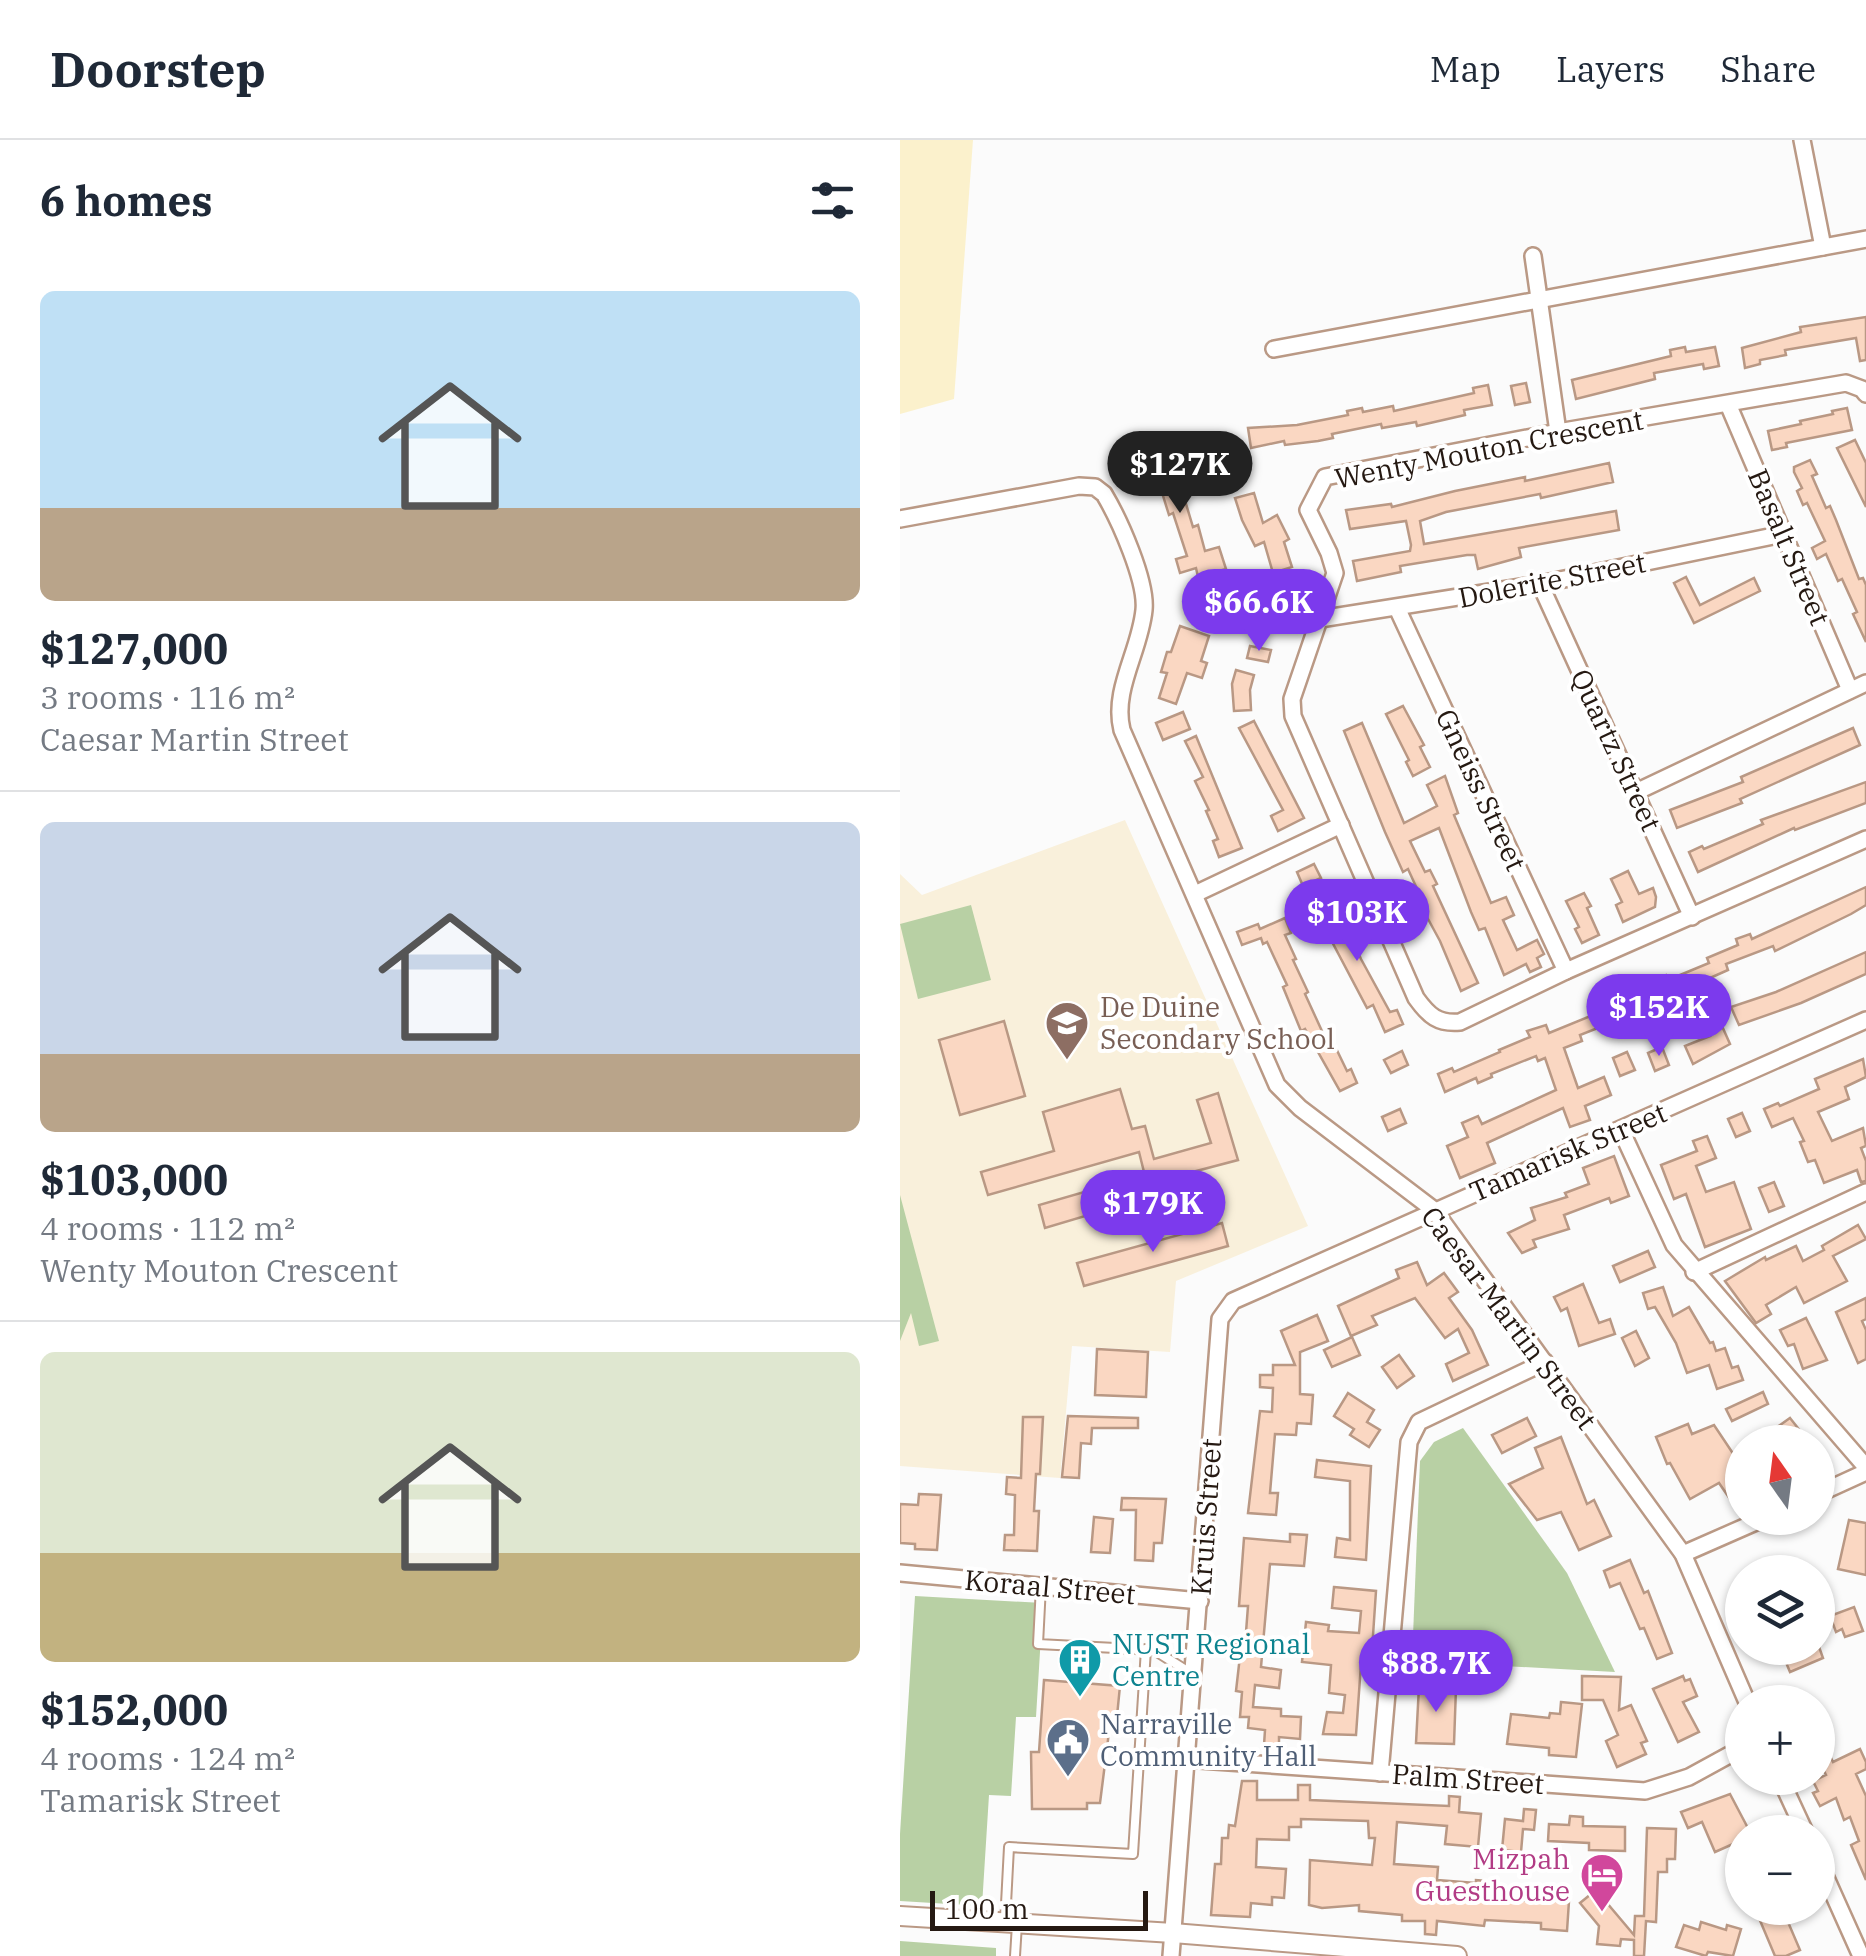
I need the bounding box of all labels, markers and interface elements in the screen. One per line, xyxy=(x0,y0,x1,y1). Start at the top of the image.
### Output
text: Doorstep xyxy=(50,38,266,100)
text: Map xyxy=(1430,46,1501,92)
text: Layers xyxy=(1556,46,1665,92)
text: Share xyxy=(1720,46,1816,92)
text: 6 homes xyxy=(40,173,213,228)
icon: filters xyxy=(805,173,860,228)
icon: home xyxy=(360,356,540,536)
street label: Wenty Mouton Crescent xyxy=(1332,400,1646,497)
pin: $127K xyxy=(1110,431,1250,516)
text: $127K xyxy=(1129,442,1231,484)
street label: Basalt Street xyxy=(1740,463,1839,631)
street label: Dolerite Street xyxy=(1455,543,1649,616)
pin: $66.6K xyxy=(1178,569,1340,654)
text: $66.6K xyxy=(1204,580,1314,622)
text: $127,000 xyxy=(40,621,228,676)
street label: Quartz Street xyxy=(1563,663,1670,837)
text: 3 rooms · 116 m² xyxy=(40,676,295,718)
street label: Gneiss Street xyxy=(1428,703,1535,877)
text: Caesar Martin Street xyxy=(40,718,349,760)
pin: $103K xyxy=(1287,879,1427,964)
icon: home xyxy=(360,887,540,1067)
text: $103K xyxy=(1306,890,1408,932)
pin: $152K xyxy=(1589,974,1729,1059)
text: $152K xyxy=(1608,985,1710,1027)
place label: De Duine Secondary School xyxy=(1100,988,1335,1057)
school or university icon: De Duine Secondary School xyxy=(1044,1000,1090,1061)
street label: Tamarisk Street xyxy=(1464,1093,1672,1210)
text: $103,000 xyxy=(40,1152,228,1207)
pin: $179K xyxy=(1083,1170,1223,1255)
text: $179K xyxy=(1102,1181,1204,1223)
street label: Caesar Martin Street xyxy=(1413,1199,1606,1437)
text: 4 rooms · 112 m² xyxy=(40,1207,295,1249)
text: Wenty Mouton Crescent xyxy=(40,1249,398,1291)
icon: home xyxy=(360,1417,540,1597)
north arrow xyxy=(1725,1425,1835,1535)
map controls xyxy=(1725,1425,1835,1925)
street label: Kruis Street xyxy=(1182,1437,1229,1597)
button: layers xyxy=(1725,1555,1835,1665)
street label: Koraal Street xyxy=(963,1561,1137,1612)
place label: NUST Regional Centre xyxy=(1112,1625,1310,1694)
pin: $88.7K xyxy=(1355,1630,1517,1715)
building icon: NUST Regional Centre xyxy=(1057,1637,1103,1698)
text: $88.7K xyxy=(1381,1641,1491,1683)
text: $152,000 xyxy=(40,1682,228,1737)
button: + xyxy=(1725,1685,1835,1795)
place label: Narraville Community Hall xyxy=(1100,1705,1317,1774)
public building icon: Narraville Community Hall xyxy=(1045,1717,1091,1778)
text: 4 rooms · 124 m² xyxy=(40,1737,295,1779)
street label: Palm Street xyxy=(1391,1755,1546,1802)
text: Tamarisk Street xyxy=(40,1779,281,1821)
button: − xyxy=(1725,1815,1835,1925)
place label: Mizpah Guesthouse xyxy=(1415,1840,1570,1909)
hotel icon: Mizpah Guesthouse xyxy=(1579,1852,1625,1913)
scale bar xyxy=(930,1886,1148,1930)
text: 100 m xyxy=(945,1890,1029,1927)

